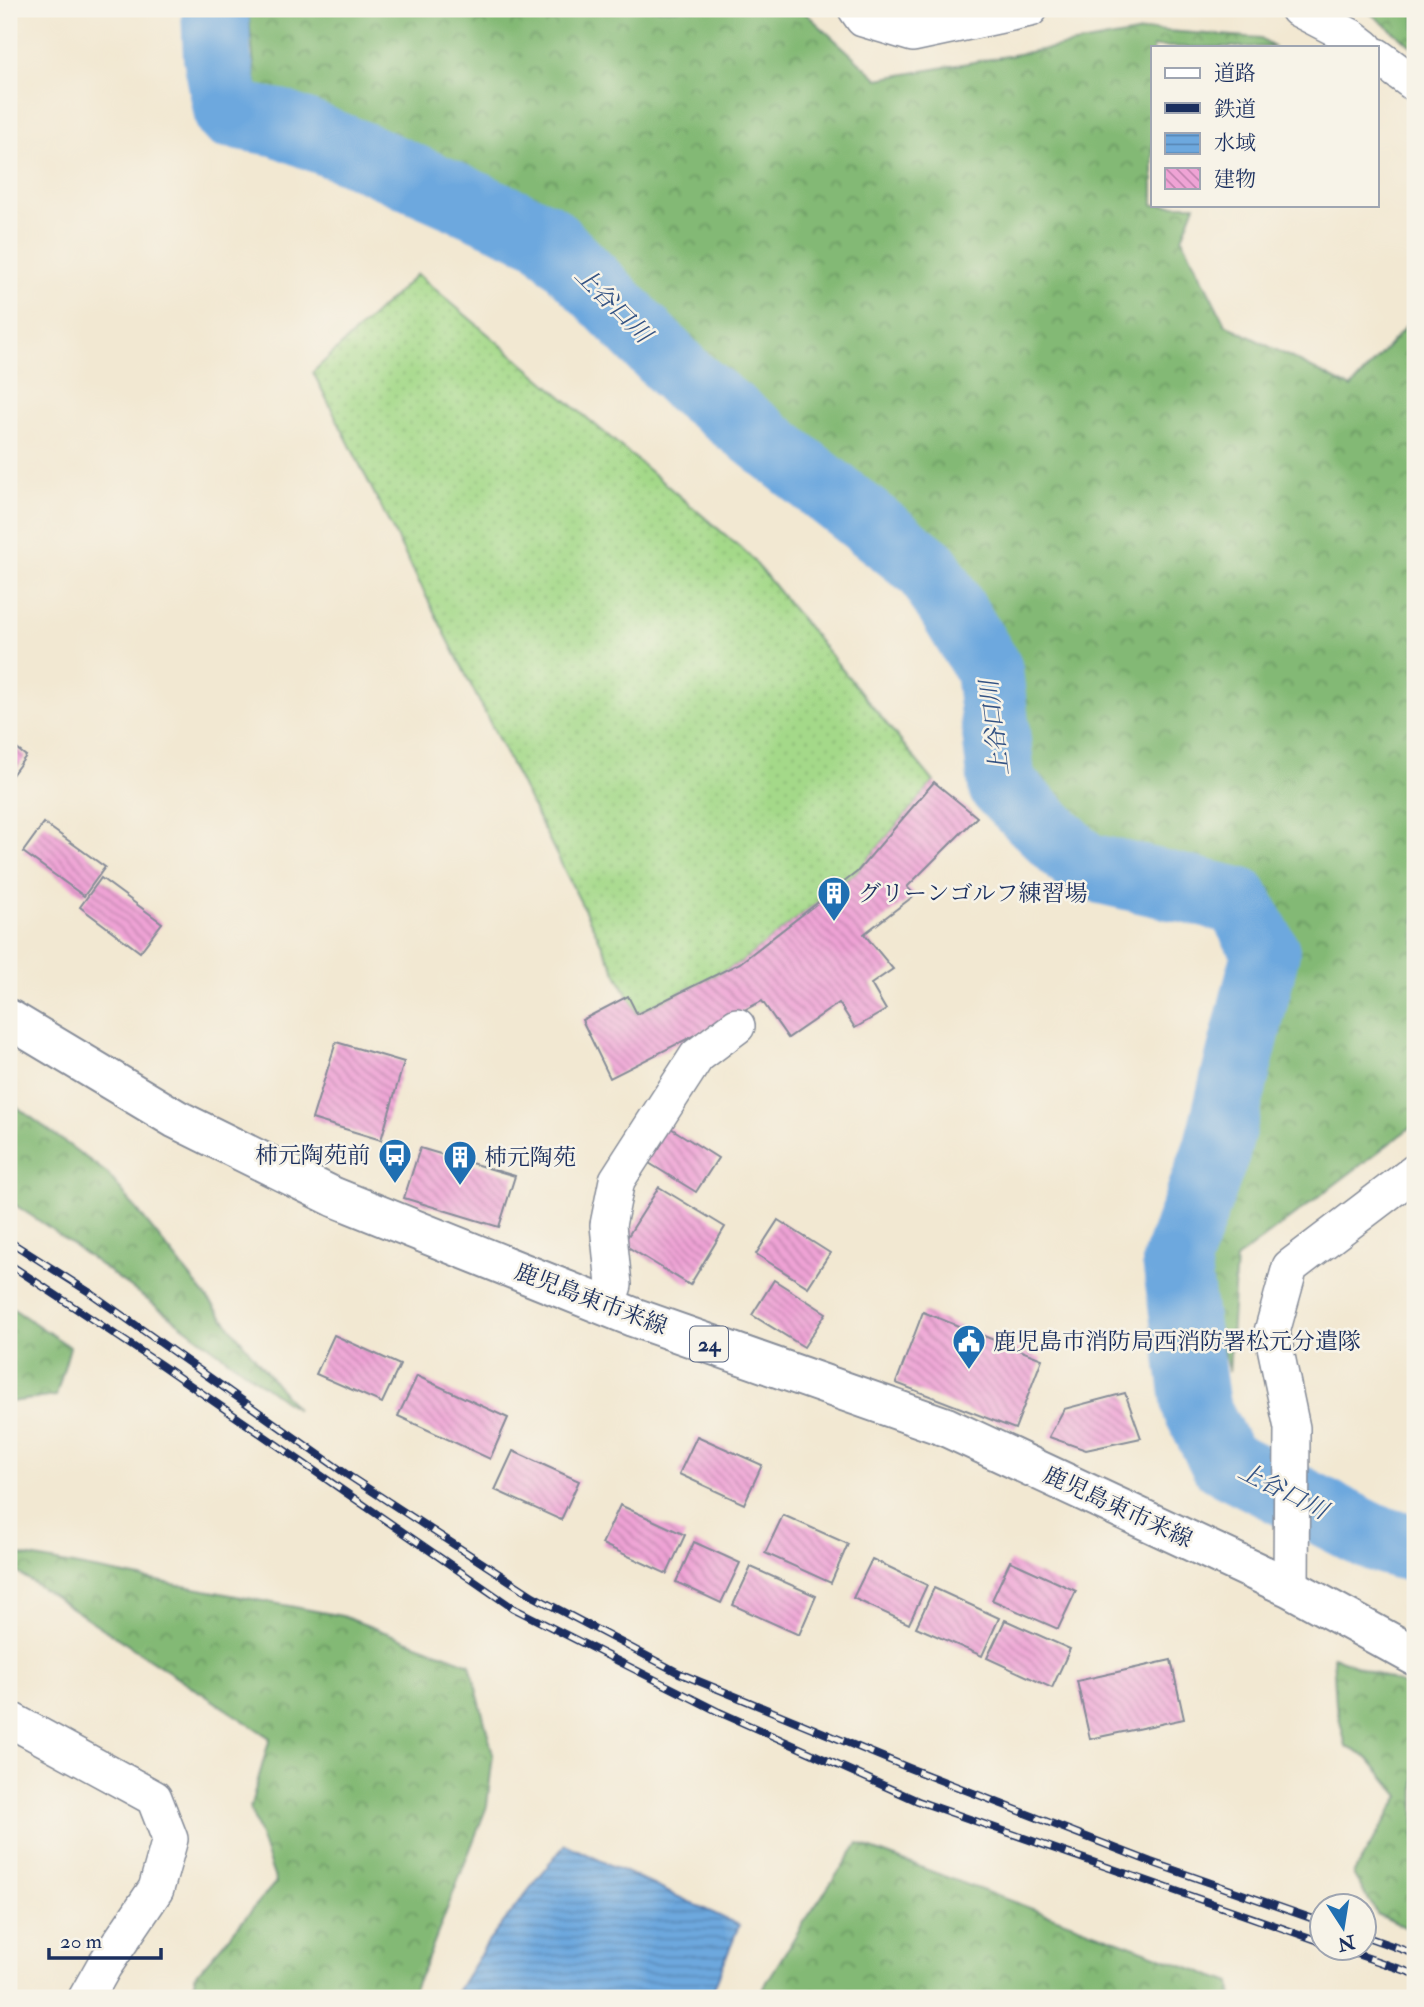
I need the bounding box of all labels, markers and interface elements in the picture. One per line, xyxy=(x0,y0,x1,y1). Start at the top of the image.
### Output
legend xyxy=(1151,46,1378,206)
text: 道路 xyxy=(1214,60,1256,87)
text: 鉄道 xyxy=(1214,96,1256,123)
text: 水域 xyxy=(1214,130,1256,157)
text: 建物 xyxy=(1214,166,1256,193)
water label: 上谷口川 xyxy=(568,260,660,352)
water label: 上谷口川 xyxy=(973,675,1016,778)
building icon: グリーンゴルフ練習場 xyxy=(815,874,853,923)
place label: グリーンゴルフ練習場 xyxy=(858,879,1088,908)
bus stop icon: 柿元陶苑前 xyxy=(376,1136,414,1185)
building icon: 柿元陶苑 xyxy=(441,1138,479,1187)
place label: 柿元陶苑前 xyxy=(255,1141,370,1170)
place label: 柿元陶苑 xyxy=(484,1143,576,1172)
street label: 鹿児島東市来線 xyxy=(511,1257,671,1341)
public building icon: 鹿児島市消防局西消防署松元分遣隊 xyxy=(950,1322,988,1371)
road number: 24 xyxy=(690,1326,728,1362)
place label: 鹿児島市消防局西消防署松元分遣隊 xyxy=(993,1327,1361,1356)
water label: 上谷口川 xyxy=(1233,1455,1335,1528)
street label: 鹿児島東市来線 xyxy=(1039,1460,1197,1554)
north arrow xyxy=(1308,1892,1378,1962)
scale bar xyxy=(49,1916,161,1960)
text: 20 m xyxy=(60,1928,102,1955)
text: N xyxy=(1335,1929,1358,1956)

